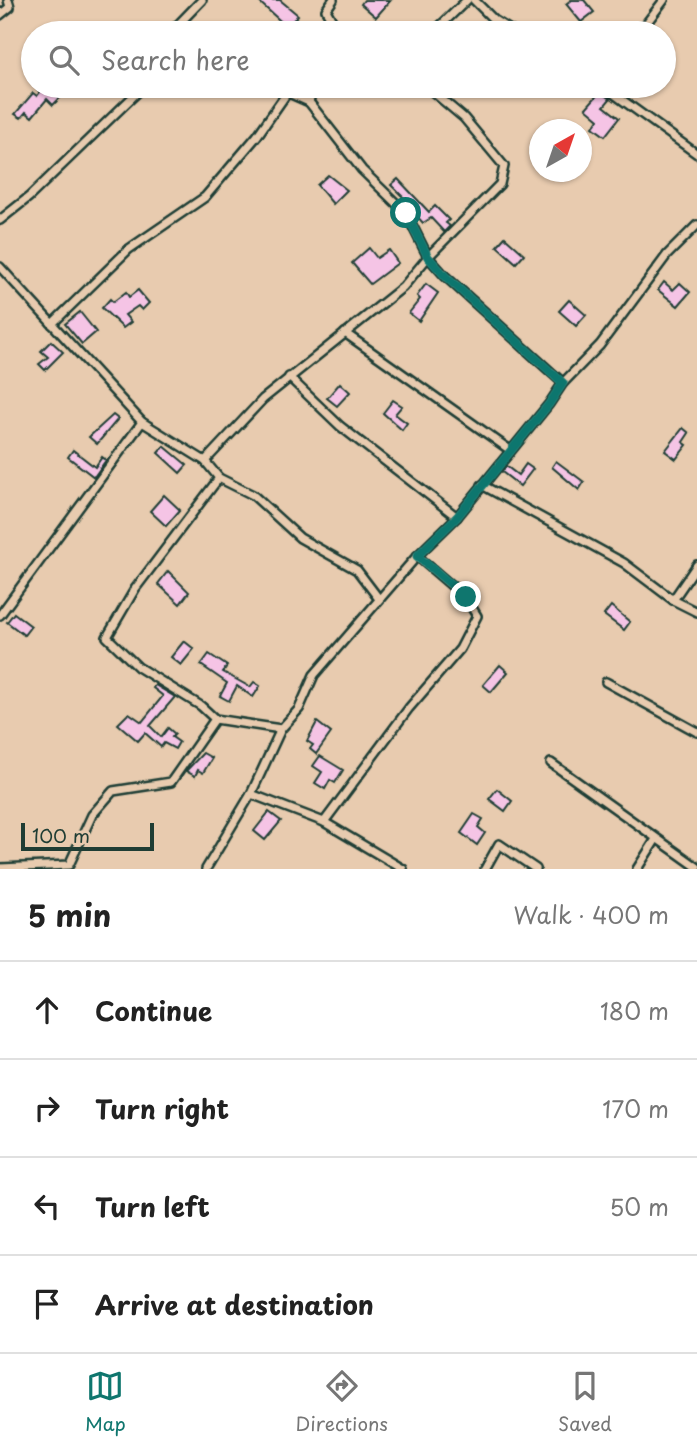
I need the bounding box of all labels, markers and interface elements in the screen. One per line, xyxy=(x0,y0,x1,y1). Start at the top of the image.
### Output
search box xyxy=(21,21,676,98)
text: Search here xyxy=(101,40,250,79)
icon: search xyxy=(45,41,83,79)
north arrow xyxy=(529,119,592,182)
route start xyxy=(390,197,421,228)
route end xyxy=(450,581,481,612)
scale bar xyxy=(21,820,154,852)
text: 100 m xyxy=(32,821,90,849)
text: 5 min xyxy=(28,892,111,937)
text: Walk · 400 m xyxy=(514,897,669,932)
icon: ahead xyxy=(28,991,66,1029)
text: Continue xyxy=(95,991,212,1030)
text: 180 m xyxy=(600,993,669,1028)
icon: right xyxy=(28,1089,66,1127)
text: Turn right xyxy=(95,1089,229,1128)
text: 170 m xyxy=(602,1091,669,1126)
icon: left xyxy=(28,1187,66,1225)
text: Turn left xyxy=(95,1187,210,1226)
text: 50 m xyxy=(609,1189,669,1224)
icon: arrive xyxy=(28,1285,66,1323)
text: Arrive at destination xyxy=(95,1285,374,1324)
tab: Map xyxy=(85,1367,126,1437)
tab: Directions xyxy=(296,1367,388,1437)
tab: Saved xyxy=(558,1367,612,1437)

